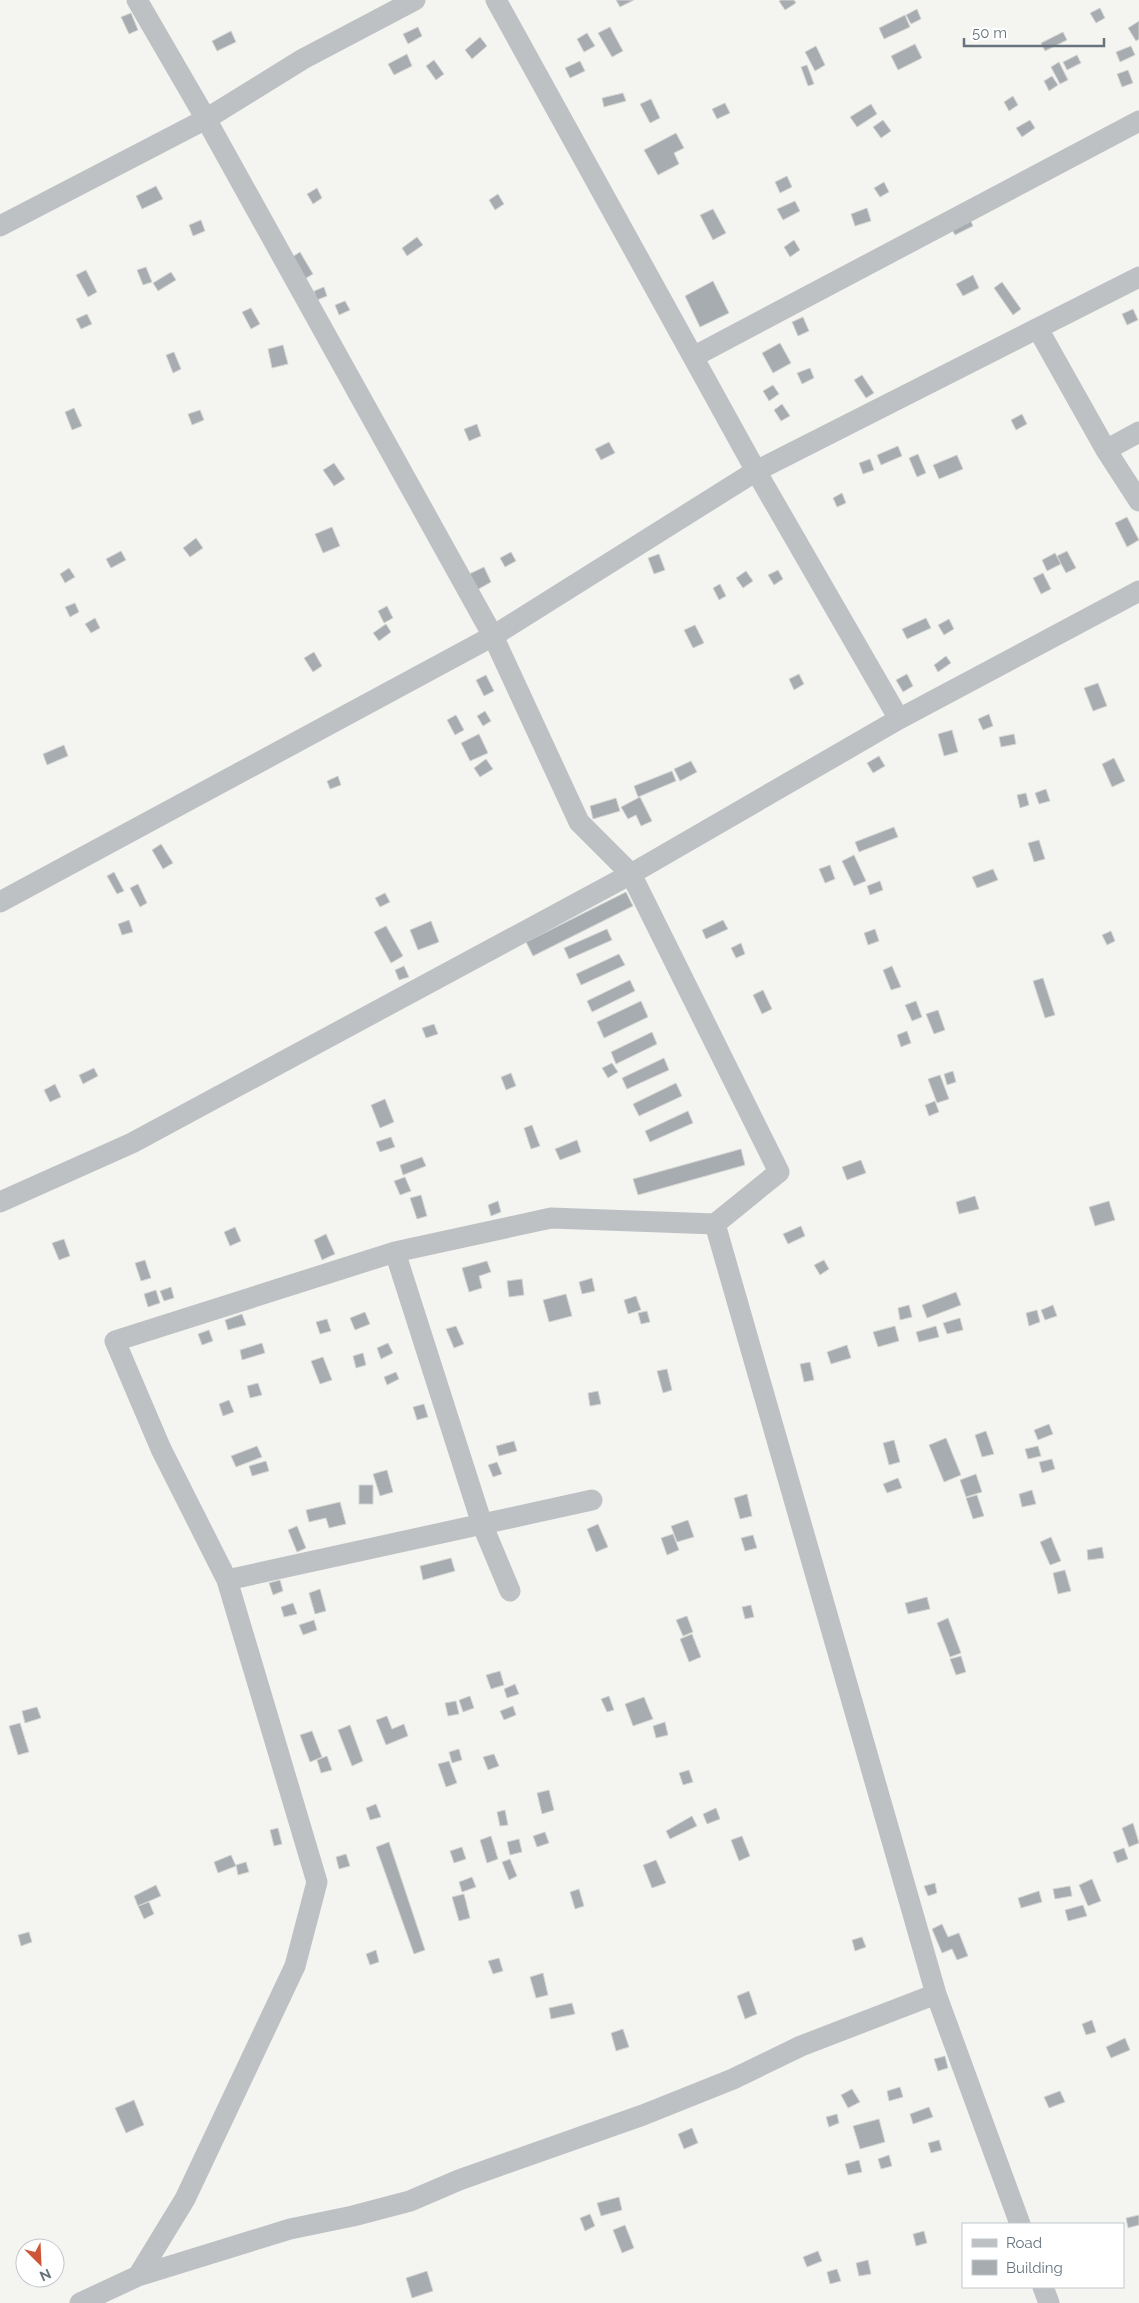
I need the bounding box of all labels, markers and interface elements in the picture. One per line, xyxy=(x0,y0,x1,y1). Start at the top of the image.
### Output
scale bar xyxy=(964,15,1104,47)
text: 50 m xyxy=(972,24,1007,42)
legend xyxy=(962,2223,1124,2288)
text: Road xyxy=(1006,2234,1042,2252)
north arrow xyxy=(15,2238,65,2288)
text: Building xyxy=(1006,2259,1063,2277)
text: N xyxy=(37,2265,53,2284)

